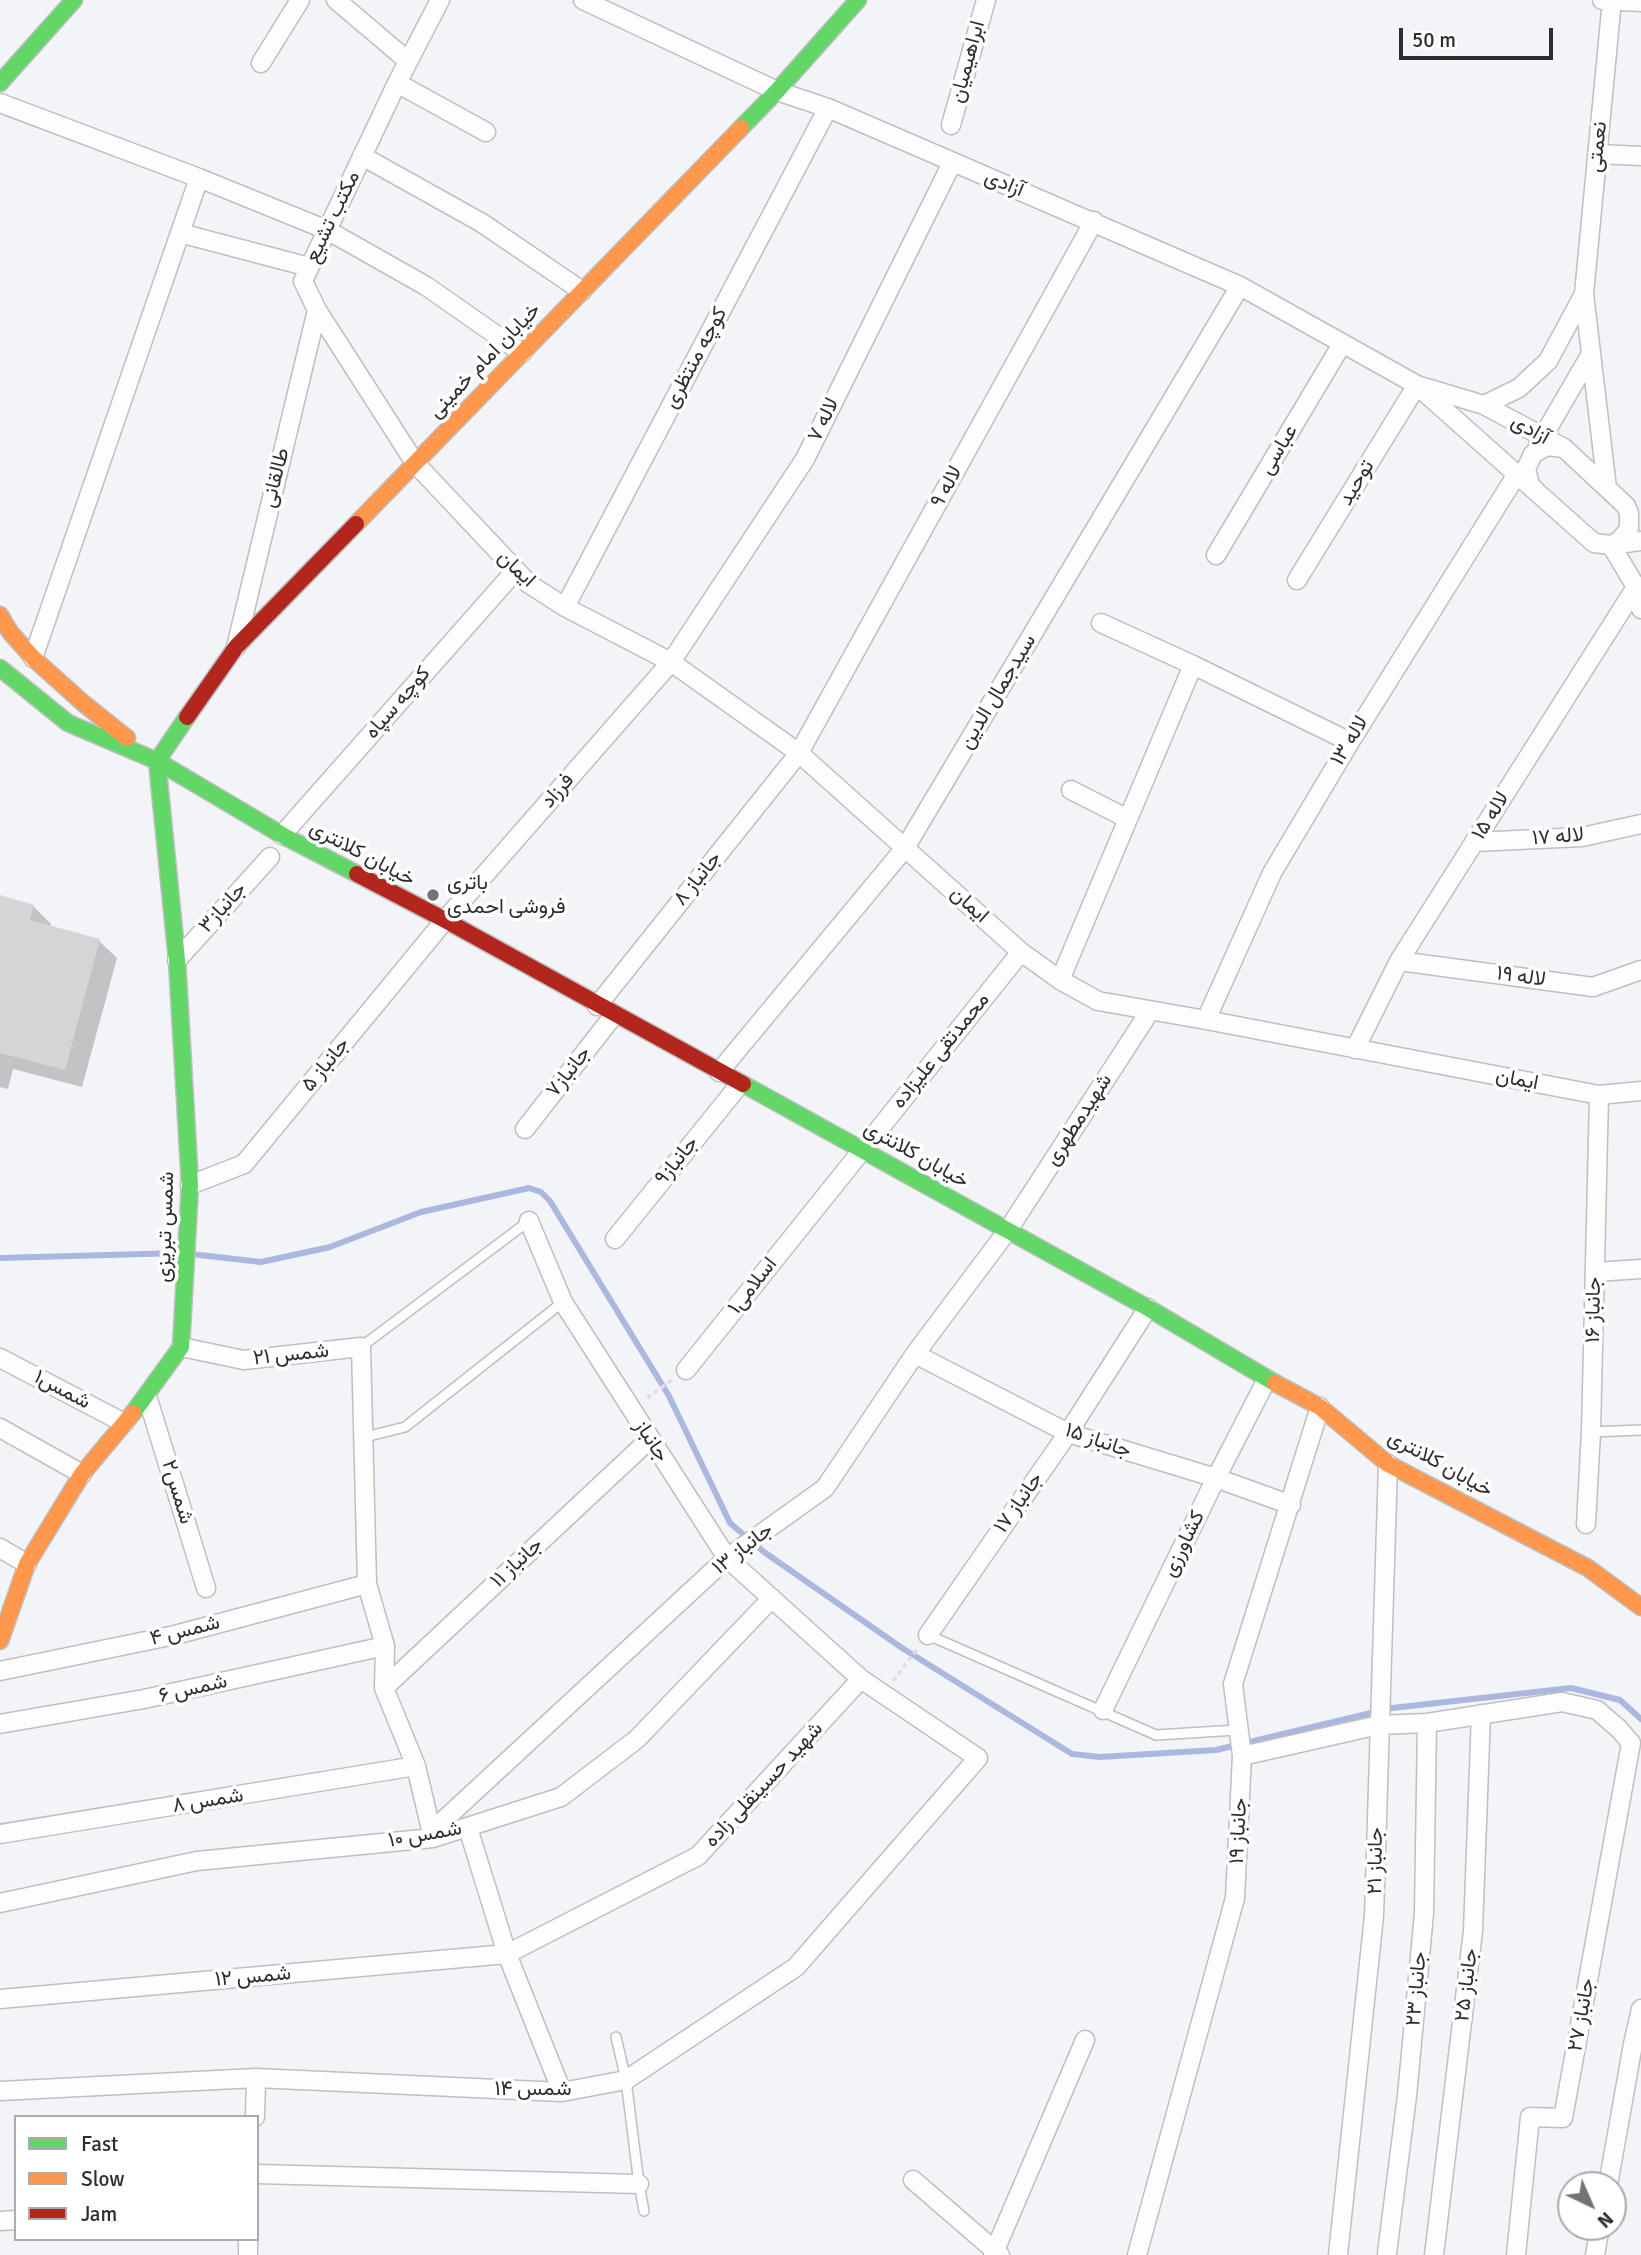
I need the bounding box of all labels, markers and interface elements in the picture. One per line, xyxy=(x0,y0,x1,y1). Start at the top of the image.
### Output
scale bar xyxy=(1403,14,1557,58)
street label: ابراهیمیان xyxy=(945,18,991,106)
text: 50 m xyxy=(1412,27,1456,53)
street label: نعمتی xyxy=(1583,120,1613,174)
street label: آزادی xyxy=(981,165,1027,203)
street label: مکتب تشیع xyxy=(300,167,366,267)
street label: خیابان امام خمینی xyxy=(424,298,546,424)
street label: کوچه منتظری xyxy=(659,303,733,413)
street label: لاله ۷ xyxy=(803,394,845,446)
street label: آزادی xyxy=(1506,409,1554,451)
street label: عباسی xyxy=(1254,420,1304,480)
street label: طالقانی xyxy=(256,445,296,511)
street label: توحید xyxy=(1334,456,1380,510)
street label: لاله ۹ xyxy=(925,462,969,512)
street label: ایمان xyxy=(492,545,540,593)
street label: سیدجمال الدین xyxy=(954,630,1042,754)
street label: کوچه سپاه xyxy=(360,662,436,744)
street label: لاله ۱۳ xyxy=(1325,712,1375,770)
street label: فرزاد xyxy=(536,768,580,814)
street label: لاله ۱۵ xyxy=(1467,787,1515,845)
street label: خیابان کلانتری xyxy=(305,816,419,892)
street label: لاله ۱۷ xyxy=(1531,823,1585,851)
street label: جانباز ۸ xyxy=(669,847,727,911)
place label: باتری فروشی احمدی xyxy=(447,870,565,920)
street label: جانباز۳ xyxy=(194,878,252,938)
street label: ایمان xyxy=(945,881,993,929)
marker: باتری فروشی احمدی xyxy=(425,887,441,903)
street label: لاله ۱۹ xyxy=(1495,961,1547,993)
street label: محمدتقی علیزاده xyxy=(887,988,995,1114)
street label: جانباز ۵ xyxy=(297,1033,355,1097)
street label: جانباز۷ xyxy=(541,1041,597,1103)
street label: ایمان xyxy=(1493,1064,1541,1096)
street label: شهیدمطهری xyxy=(1040,1069,1118,1171)
street label: خیابان کلانتری xyxy=(859,1116,973,1194)
street label: جانباز۹ xyxy=(650,1131,704,1191)
street label: شمس تبریزی xyxy=(151,1171,181,1283)
street label: اسلامی۱ xyxy=(723,1252,783,1320)
street label: جانباز ۱۶ xyxy=(1581,1277,1607,1343)
street label: شمس ۲۱ xyxy=(252,1338,330,1372)
street label: شمس۱ xyxy=(29,1365,95,1415)
street label: جانباز xyxy=(628,1415,674,1467)
street label: جانباز ۱۵ xyxy=(1061,1418,1135,1464)
street label: خیابان کلانتری xyxy=(1383,1425,1497,1503)
street label: شمس۲ xyxy=(155,1457,199,1527)
street label: جانباز ۱۷ xyxy=(989,1468,1049,1538)
street label: کشاورزی xyxy=(1157,1507,1211,1581)
street label: جانباز ۱۳ xyxy=(708,1518,778,1580)
street label: جانباز ۱۱ xyxy=(486,1533,548,1593)
street label: شمس ۴ xyxy=(147,1610,223,1652)
street label: شمس ۶ xyxy=(156,1669,230,1709)
street label: شهید حسینقلی زاده xyxy=(699,1717,829,1853)
street label: شمس ۸ xyxy=(171,1783,245,1819)
street label: جانباز ۱۹ xyxy=(1225,1797,1253,1865)
street label: شمس ۱۰ xyxy=(386,1816,464,1854)
street label: جانباز ۲۱ xyxy=(1363,1827,1389,1895)
street label: جانباز ۲۵ xyxy=(1450,1947,1484,2023)
street label: جانباز ۲۳ xyxy=(1401,1951,1433,2027)
street label: شمس ۱۲ xyxy=(214,1961,292,1993)
street label: جانباز ۲۷ xyxy=(1563,1977,1601,2053)
street label: شمس ۱۴ xyxy=(494,2076,572,2102)
legend xyxy=(14,2115,259,2241)
text: Fast xyxy=(81,2131,118,2157)
text: Slow xyxy=(81,2166,125,2192)
north arrow xyxy=(1557,2171,1627,2241)
text: Jam xyxy=(81,2201,117,2227)
text: N xyxy=(1592,2206,1618,2233)

